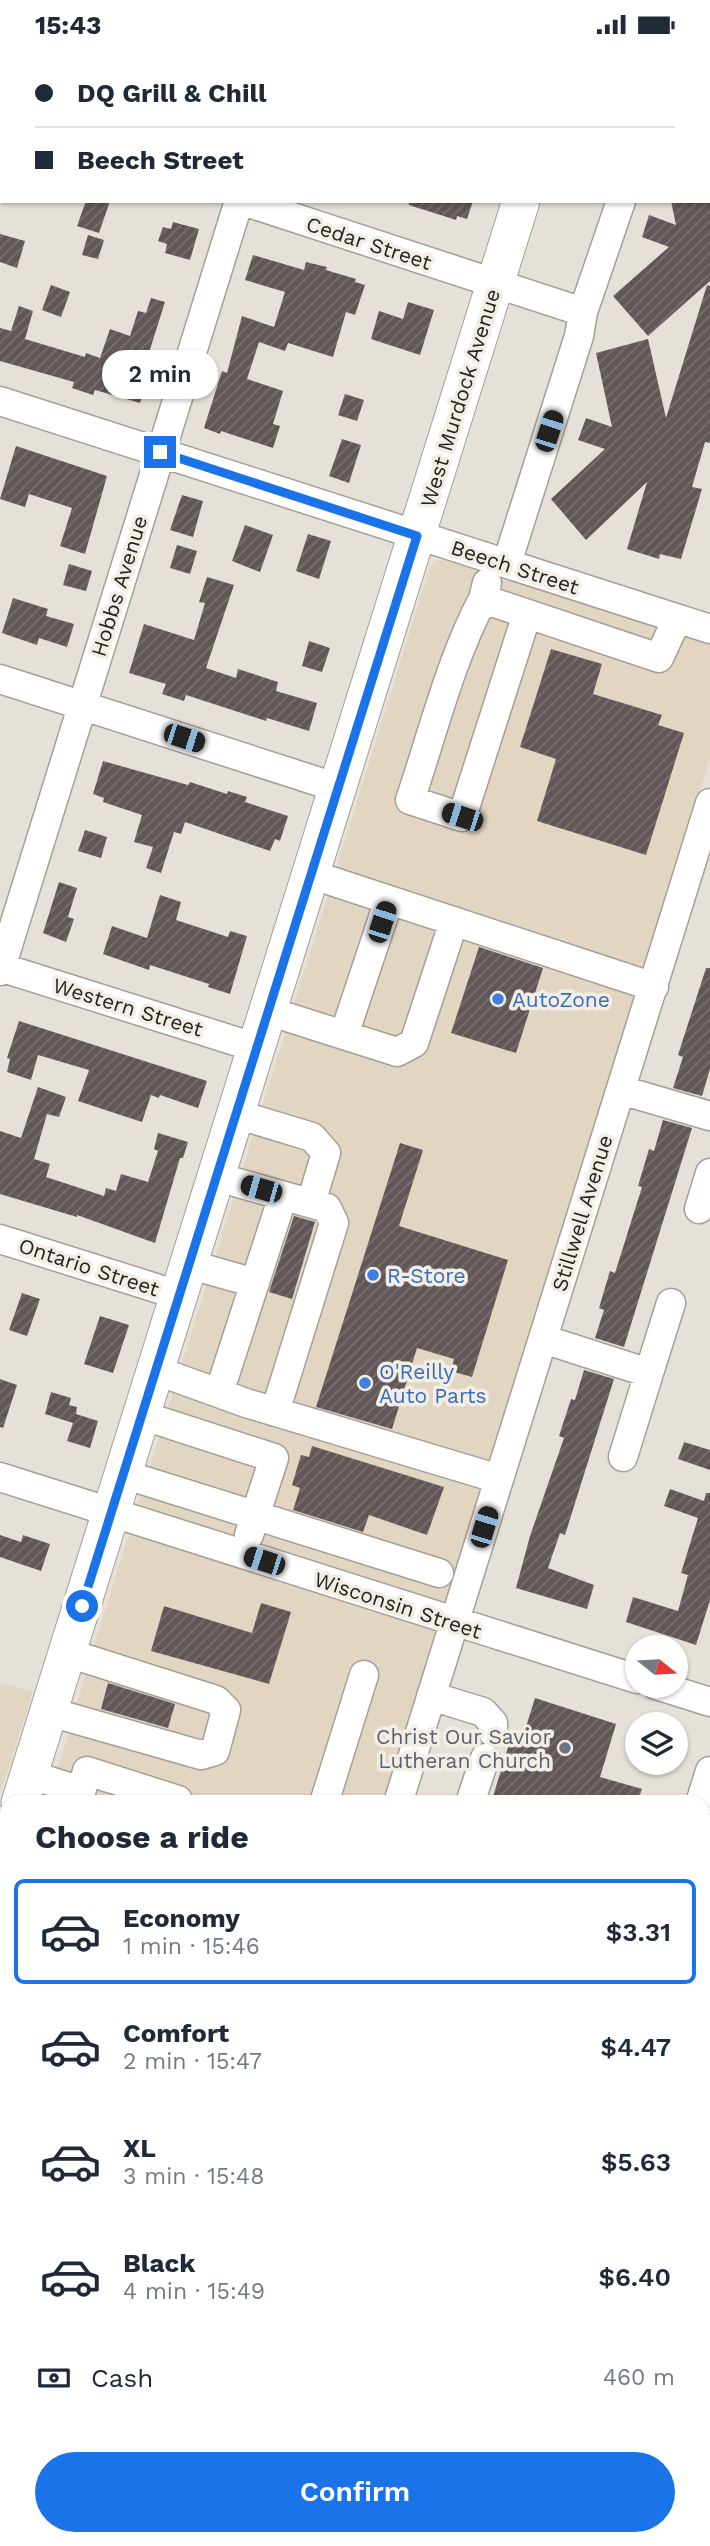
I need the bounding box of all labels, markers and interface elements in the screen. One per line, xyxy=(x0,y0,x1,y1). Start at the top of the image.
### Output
text: 15:43 xyxy=(35,10,101,40)
text: DQ Grill & Chill xyxy=(77,78,267,108)
text: Beech Street xyxy=(77,145,244,175)
street label: Cedar Street xyxy=(303,211,435,275)
street label: West Murdock Avenue xyxy=(415,286,505,510)
callout: 2 min xyxy=(102,351,218,399)
text: 2 min xyxy=(128,361,192,388)
car xyxy=(533,408,566,454)
route end xyxy=(144,436,176,468)
street label: Hobbs Avenue xyxy=(86,513,152,659)
street label: Beech Street xyxy=(448,535,582,600)
car xyxy=(161,722,208,754)
car xyxy=(439,801,486,833)
car xyxy=(366,899,399,945)
street label: Western Street xyxy=(50,972,206,1042)
place label: AutoZone xyxy=(512,987,610,1012)
marker: AutoZone xyxy=(490,991,506,1007)
street label: Stillwell Avenue xyxy=(546,1132,618,1294)
car xyxy=(238,1173,285,1205)
street label: Ontario Street xyxy=(16,1233,163,1302)
place label: R-Store xyxy=(387,1263,466,1288)
marker: R-Store xyxy=(365,1267,381,1283)
place label: O'Reilly Auto Parts xyxy=(379,1359,487,1408)
marker: O'Reilly Auto Parts xyxy=(357,1375,373,1391)
car xyxy=(468,1504,501,1550)
car xyxy=(241,1545,288,1577)
street label: Wisconsin Street xyxy=(311,1566,485,1644)
route start xyxy=(66,1590,98,1622)
north arrow xyxy=(625,1635,688,1697)
map controls xyxy=(625,1635,688,1775)
button: layers xyxy=(625,1712,688,1775)
place label: Christ Our Savior Lutheran Church xyxy=(376,1724,551,1773)
marker: Christ Our Savior Lutheran Church xyxy=(557,1740,573,1756)
text: Choose a ride xyxy=(35,1818,249,1856)
icon: car xyxy=(39,1900,102,1963)
text: Economy xyxy=(123,1903,240,1933)
text: $3.31 xyxy=(606,1917,671,1947)
text: 1 min · 15:46 xyxy=(123,1933,260,1960)
icon: car xyxy=(39,2015,102,2078)
text: Comfort xyxy=(123,2018,229,2048)
text: $4.47 xyxy=(601,2032,671,2062)
text: 2 min · 15:47 xyxy=(123,2048,262,2075)
icon: car xyxy=(39,2130,102,2193)
text: XL xyxy=(123,2133,156,2163)
text: $5.63 xyxy=(601,2147,671,2177)
text: 3 min · 15:48 xyxy=(123,2163,264,2190)
icon: car xyxy=(39,2245,102,2308)
text: Black xyxy=(123,2248,195,2278)
text: $6.40 xyxy=(598,2262,671,2292)
text: 4 min · 15:49 xyxy=(123,2278,265,2305)
icon: cash xyxy=(35,2359,73,2397)
text: Cash xyxy=(91,2363,153,2393)
text: 460 m xyxy=(603,2364,675,2391)
button: Confirm xyxy=(35,2452,675,2532)

